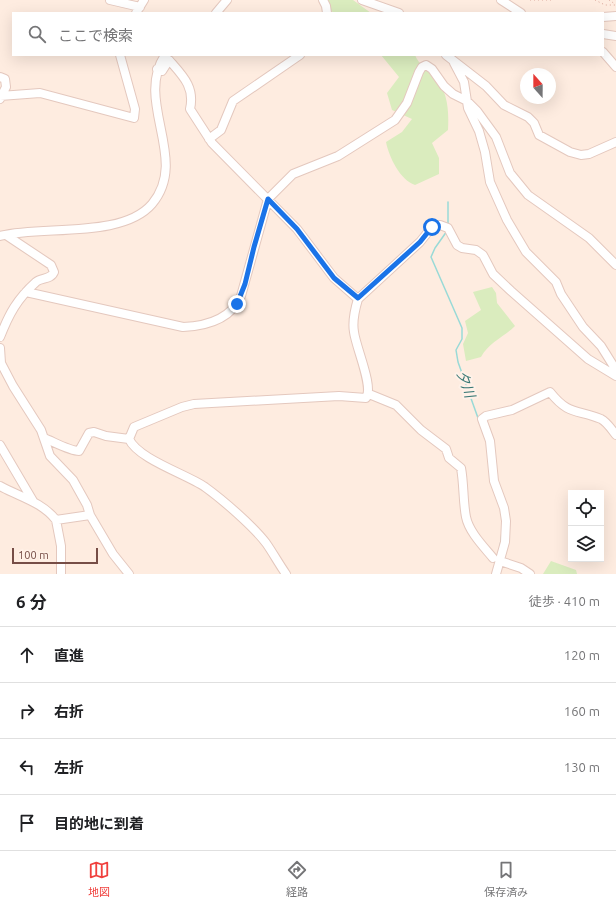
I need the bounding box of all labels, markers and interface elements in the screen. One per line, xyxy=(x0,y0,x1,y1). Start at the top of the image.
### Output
search box xyxy=(12,12,604,56)
icon: search xyxy=(26,23,48,45)
text: ここで検索 xyxy=(58,27,133,44)
north arrow xyxy=(520,68,556,104)
route start xyxy=(423,218,441,236)
route end xyxy=(228,295,246,313)
water label: 夕川 xyxy=(454,368,479,402)
map controls xyxy=(568,490,604,562)
button: locate xyxy=(568,490,604,526)
button: layers xyxy=(568,526,604,562)
scale bar xyxy=(12,546,98,565)
text: 100 m xyxy=(18,549,49,561)
text: 6 分 xyxy=(16,592,47,611)
text: 徒歩 · 410 m xyxy=(529,594,600,608)
icon: ahead xyxy=(16,644,38,666)
text: 直進 xyxy=(54,647,84,664)
text: 120 m xyxy=(564,648,600,662)
icon: right xyxy=(16,700,38,722)
text: 右折 xyxy=(54,703,84,720)
text: 160 m xyxy=(564,704,600,718)
icon: left xyxy=(16,756,38,778)
text: 左折 xyxy=(54,759,84,776)
text: 130 m xyxy=(564,760,600,774)
icon: arrive xyxy=(16,812,38,834)
text: 目的地に到着 xyxy=(54,815,144,832)
tab: 地図 xyxy=(88,859,110,899)
tab: 経路 xyxy=(286,859,308,899)
tab: 保存済み xyxy=(484,859,528,899)

